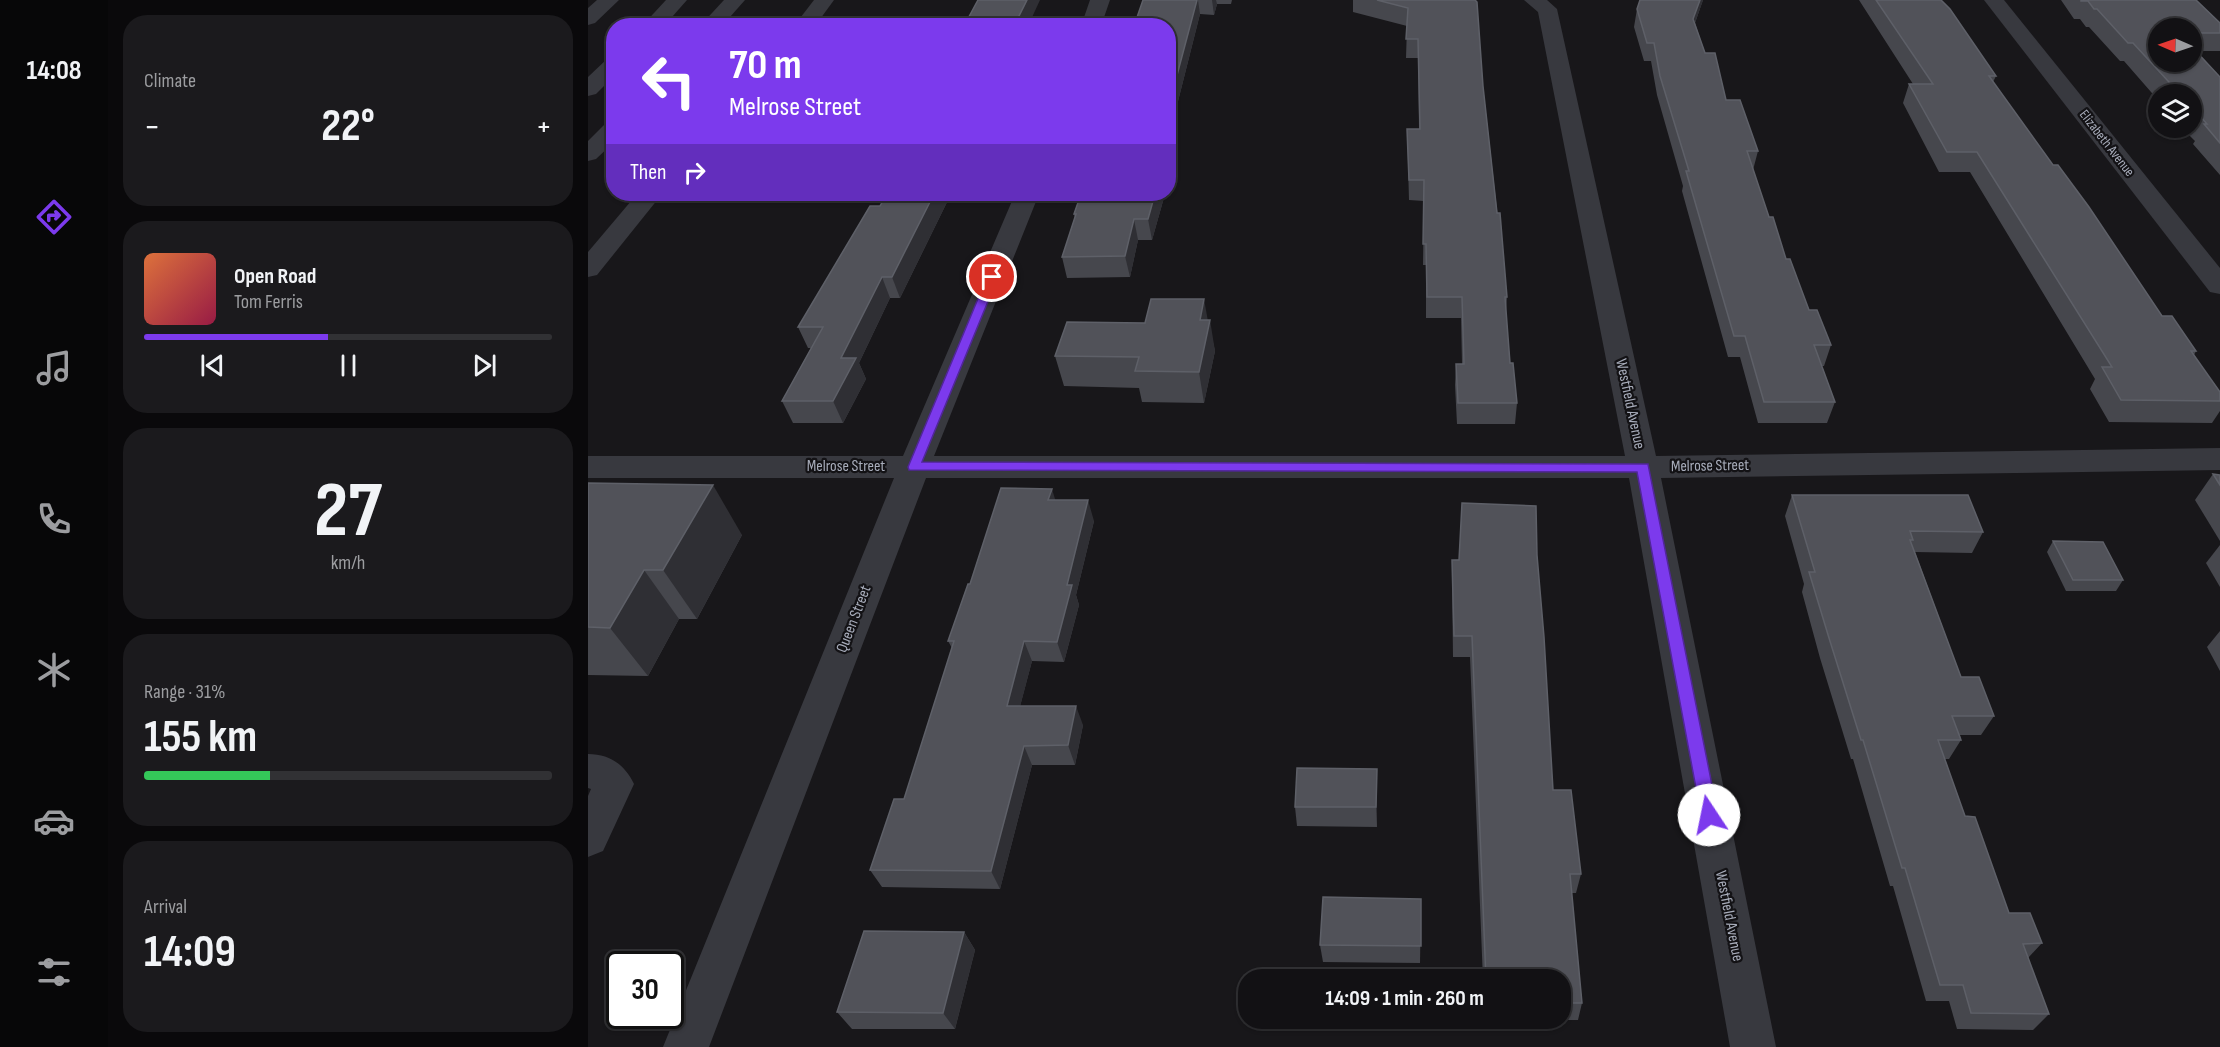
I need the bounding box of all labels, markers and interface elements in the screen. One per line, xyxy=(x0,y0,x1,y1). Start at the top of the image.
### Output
north arrow xyxy=(2148,18,2202,72)
map controls xyxy=(2148,18,2202,138)
text: 70 m xyxy=(729,40,802,91)
icon: left xyxy=(630,42,708,120)
text: 14:08 xyxy=(26,55,82,87)
text: Climate xyxy=(144,69,196,93)
button: layers xyxy=(2148,84,2202,138)
text: Melrose Street xyxy=(729,91,861,123)
text: 22° xyxy=(321,99,375,154)
street label: Elizabeth Avenue xyxy=(2076,106,2138,180)
text: − xyxy=(144,107,160,147)
text: + xyxy=(536,107,552,147)
icon: right xyxy=(678,156,711,189)
text: Then xyxy=(630,159,666,186)
icon: directions xyxy=(33,196,75,238)
pin xyxy=(966,251,1017,302)
icon: arrive xyxy=(975,260,1008,293)
text: Open Road xyxy=(234,263,316,290)
text: Tom Ferris xyxy=(234,290,303,314)
icon: music xyxy=(33,347,75,389)
icon: previous xyxy=(196,349,229,382)
icon: pause xyxy=(332,349,365,382)
icon: next xyxy=(468,349,501,382)
street label: Westfield Avenue xyxy=(1611,357,1649,451)
street label: Melrose Street xyxy=(1671,456,1749,476)
street label: Melrose Street xyxy=(807,457,885,476)
text: 27 xyxy=(314,465,382,558)
icon: phone xyxy=(33,498,75,540)
text: km/h xyxy=(331,551,365,575)
street label: Queen Street xyxy=(832,583,876,655)
icon: climate xyxy=(33,649,75,691)
text: Range · 31% xyxy=(144,680,225,704)
text: 155 km xyxy=(144,710,257,765)
position arrow xyxy=(1677,783,1741,847)
icon: car xyxy=(33,800,75,842)
street label: Westfield Avenue xyxy=(1711,869,1747,963)
text: Arrival xyxy=(144,895,187,919)
text: 14:09 xyxy=(144,925,236,980)
icon: filters xyxy=(33,951,75,993)
speed limit sign: 30 xyxy=(606,951,684,1029)
text: 14:09 · 1 min · 260 m xyxy=(1325,985,1484,1012)

